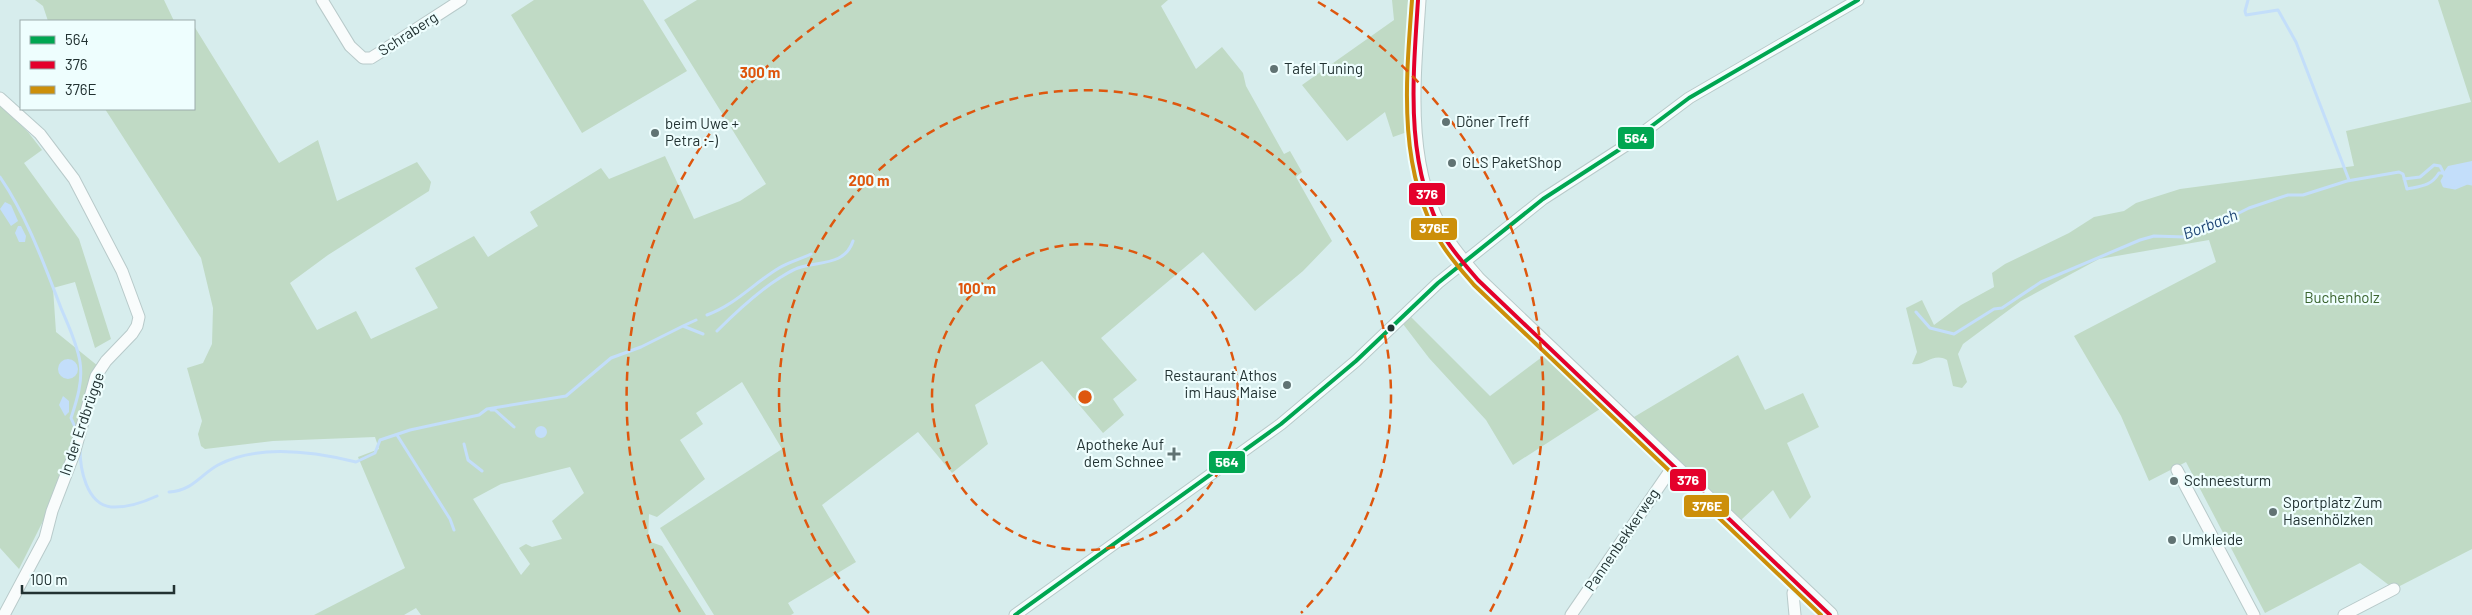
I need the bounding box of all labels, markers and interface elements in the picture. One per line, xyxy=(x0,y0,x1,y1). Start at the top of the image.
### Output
street label: Schraberg xyxy=(374,7,441,59)
legend xyxy=(20,20,195,110)
text: 564 xyxy=(65,30,89,48)
text: 376 xyxy=(65,55,88,73)
place label: Tafel Tuning xyxy=(1284,59,1363,77)
text: 300 m xyxy=(740,63,780,81)
marker: Tafel Tuning xyxy=(1268,63,1280,75)
text: 376E xyxy=(65,80,97,98)
place label: Döner Treff xyxy=(1456,112,1529,130)
place label: beim Uwe + Petra :-) xyxy=(665,114,739,149)
marker: Döner Treff xyxy=(1440,116,1452,128)
line badge: 564 xyxy=(1617,126,1655,150)
marker: beim Uwe + Petra :-) xyxy=(649,127,661,139)
text: 564 xyxy=(1624,129,1648,146)
place label: GLS PaketShop xyxy=(1462,153,1562,171)
marker: GLS PaketShop xyxy=(1446,157,1458,169)
text: 200 m xyxy=(848,171,890,189)
line badge: 376 xyxy=(1408,182,1446,206)
text: 376 xyxy=(1416,185,1438,202)
water label: Borbach xyxy=(2180,204,2240,243)
line badge: 376E xyxy=(1410,217,1458,241)
text: 376E xyxy=(1419,219,1449,236)
text: 100 m xyxy=(958,279,996,297)
park label: Buchenholz xyxy=(2304,288,2380,306)
unlabelled marker xyxy=(1386,323,1396,333)
place label: Restaurant Athos im Haus Maise xyxy=(1164,366,1277,401)
street label: In der Erdbrügge xyxy=(55,370,107,478)
marker: Restaurant Athos im Haus Maise xyxy=(1281,379,1293,391)
centre of rings xyxy=(1076,388,1094,406)
place label: Apotheke Auf dem Schnee xyxy=(1076,435,1164,470)
marker: Apotheke Auf dem Schnee xyxy=(1168,448,1180,460)
line badge: 564 xyxy=(1208,450,1246,474)
text: 564 xyxy=(1215,453,1239,470)
line badge: 376 xyxy=(1669,468,1707,492)
text: 376 xyxy=(1677,471,1699,488)
place label: Schneesturm xyxy=(2184,471,2271,489)
marker: Schneesturm xyxy=(2168,475,2180,487)
street label: Pannenbekkerweg xyxy=(1580,485,1662,594)
place label: Sportplatz Zum Hasenhölzken xyxy=(2283,493,2382,528)
line badge: 376E xyxy=(1683,494,1730,518)
text: 376E xyxy=(1692,497,1722,514)
marker: Sportplatz Zum Hasenhölzken xyxy=(2267,506,2279,518)
place label: Umkleide xyxy=(2182,530,2243,548)
marker: Umkleide xyxy=(2166,534,2178,546)
scale bar xyxy=(22,562,175,594)
text: 100 m xyxy=(30,570,68,588)

